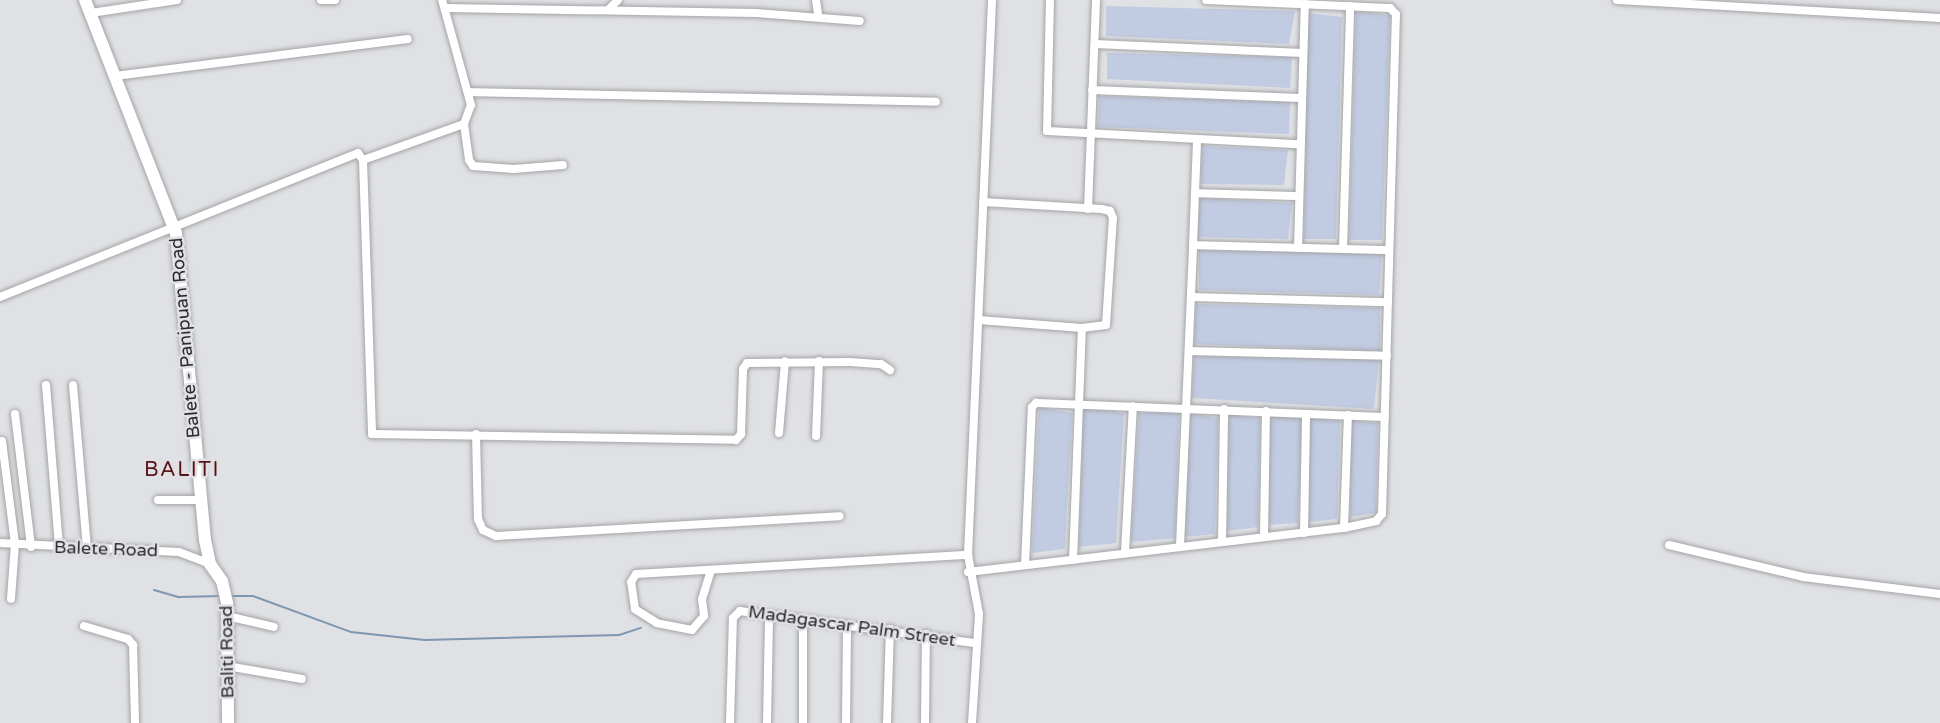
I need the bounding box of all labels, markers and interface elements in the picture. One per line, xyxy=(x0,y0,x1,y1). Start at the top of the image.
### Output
street label: Balete - Panipuan Road xyxy=(165,237,205,439)
district label: BALITI xyxy=(144,457,220,483)
street label: Balete Road xyxy=(54,536,158,562)
street label: Madagascar Palm Street xyxy=(747,601,957,651)
street label: Baliti Road xyxy=(215,605,239,699)

